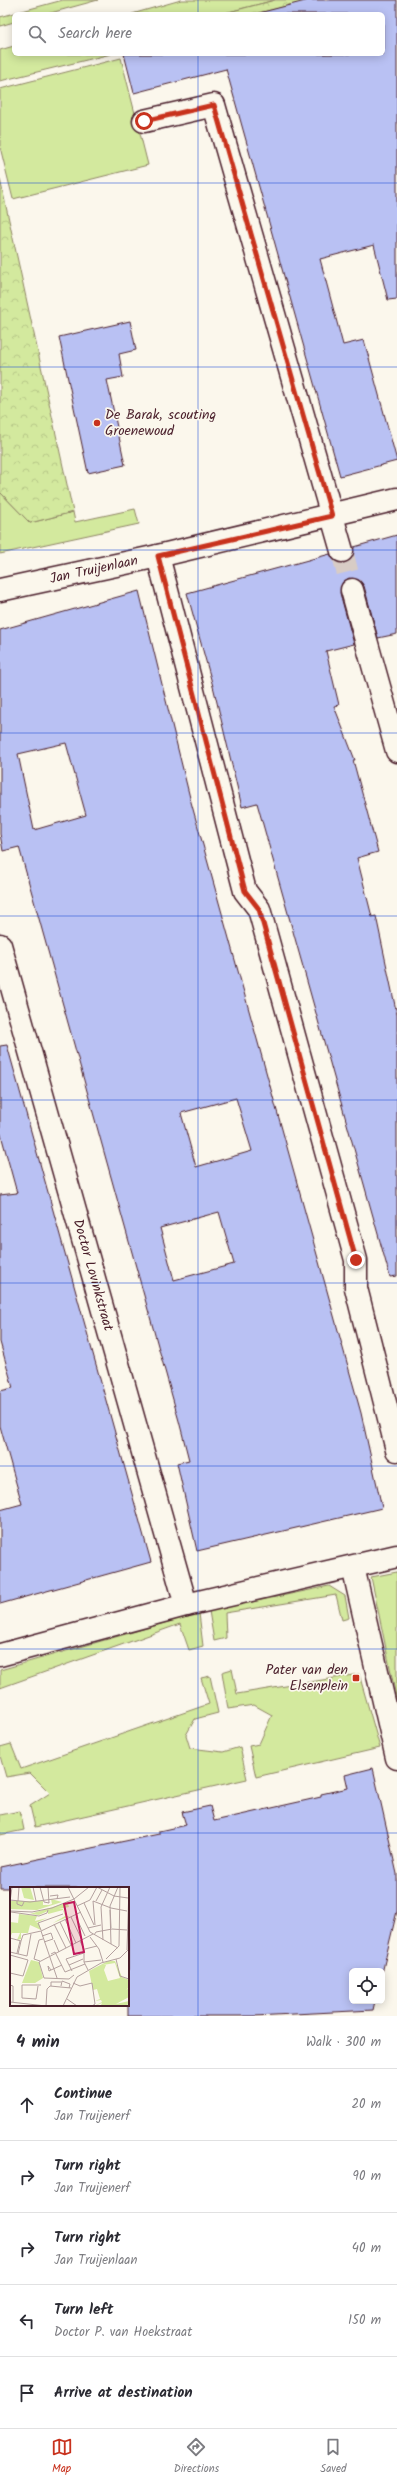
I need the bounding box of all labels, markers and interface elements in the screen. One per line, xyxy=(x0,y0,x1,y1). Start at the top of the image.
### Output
search box xyxy=(12,12,385,56)
text: Search here xyxy=(58,22,132,46)
icon: search xyxy=(26,23,48,45)
route start xyxy=(135,112,153,130)
place label: De Barak, scouting Groenewoud xyxy=(105,404,216,442)
marker: De Barak, scouting Groenewoud xyxy=(92,418,102,428)
street label: Jan Truijenlaan xyxy=(48,550,140,590)
street label: Doctor Lovinkstraat xyxy=(67,1217,119,1334)
route end xyxy=(347,1251,365,1269)
place label: Pater van den Elsenplein xyxy=(266,1659,348,1697)
marker: Pater van den Elsenplein xyxy=(351,1673,361,1683)
inset map xyxy=(10,1887,129,2006)
map controls xyxy=(349,1968,385,2004)
button: locate xyxy=(349,1968,385,2004)
text: 4 min xyxy=(16,2029,60,2056)
text: Walk · 300 m xyxy=(306,2032,381,2053)
text: Continue xyxy=(54,2082,112,2106)
icon: ahead xyxy=(16,2094,38,2116)
text: 20 m xyxy=(351,2094,381,2115)
text: Jan Truijenerf xyxy=(54,2106,130,2127)
text: Turn right xyxy=(54,2154,121,2178)
icon: right xyxy=(16,2166,38,2188)
text: 90 m xyxy=(353,2166,381,2187)
text: Jan Truijenerf xyxy=(54,2178,130,2199)
text: Turn right xyxy=(54,2226,121,2250)
icon: right xyxy=(16,2238,38,2260)
text: 40 m xyxy=(352,2238,381,2259)
text: Jan Truijenlaan xyxy=(54,2250,137,2271)
text: Turn left xyxy=(54,2298,114,2322)
icon: left xyxy=(16,2310,38,2332)
text: 150 m xyxy=(348,2310,381,2331)
text: Doctor P. van Hoekstraat xyxy=(54,2322,192,2343)
text: Arrive at destination xyxy=(54,2381,193,2405)
icon: arrive xyxy=(16,2382,38,2404)
tab: Map xyxy=(51,2436,73,2478)
tab: Directions xyxy=(174,2436,219,2478)
tab: Saved xyxy=(320,2436,346,2478)

